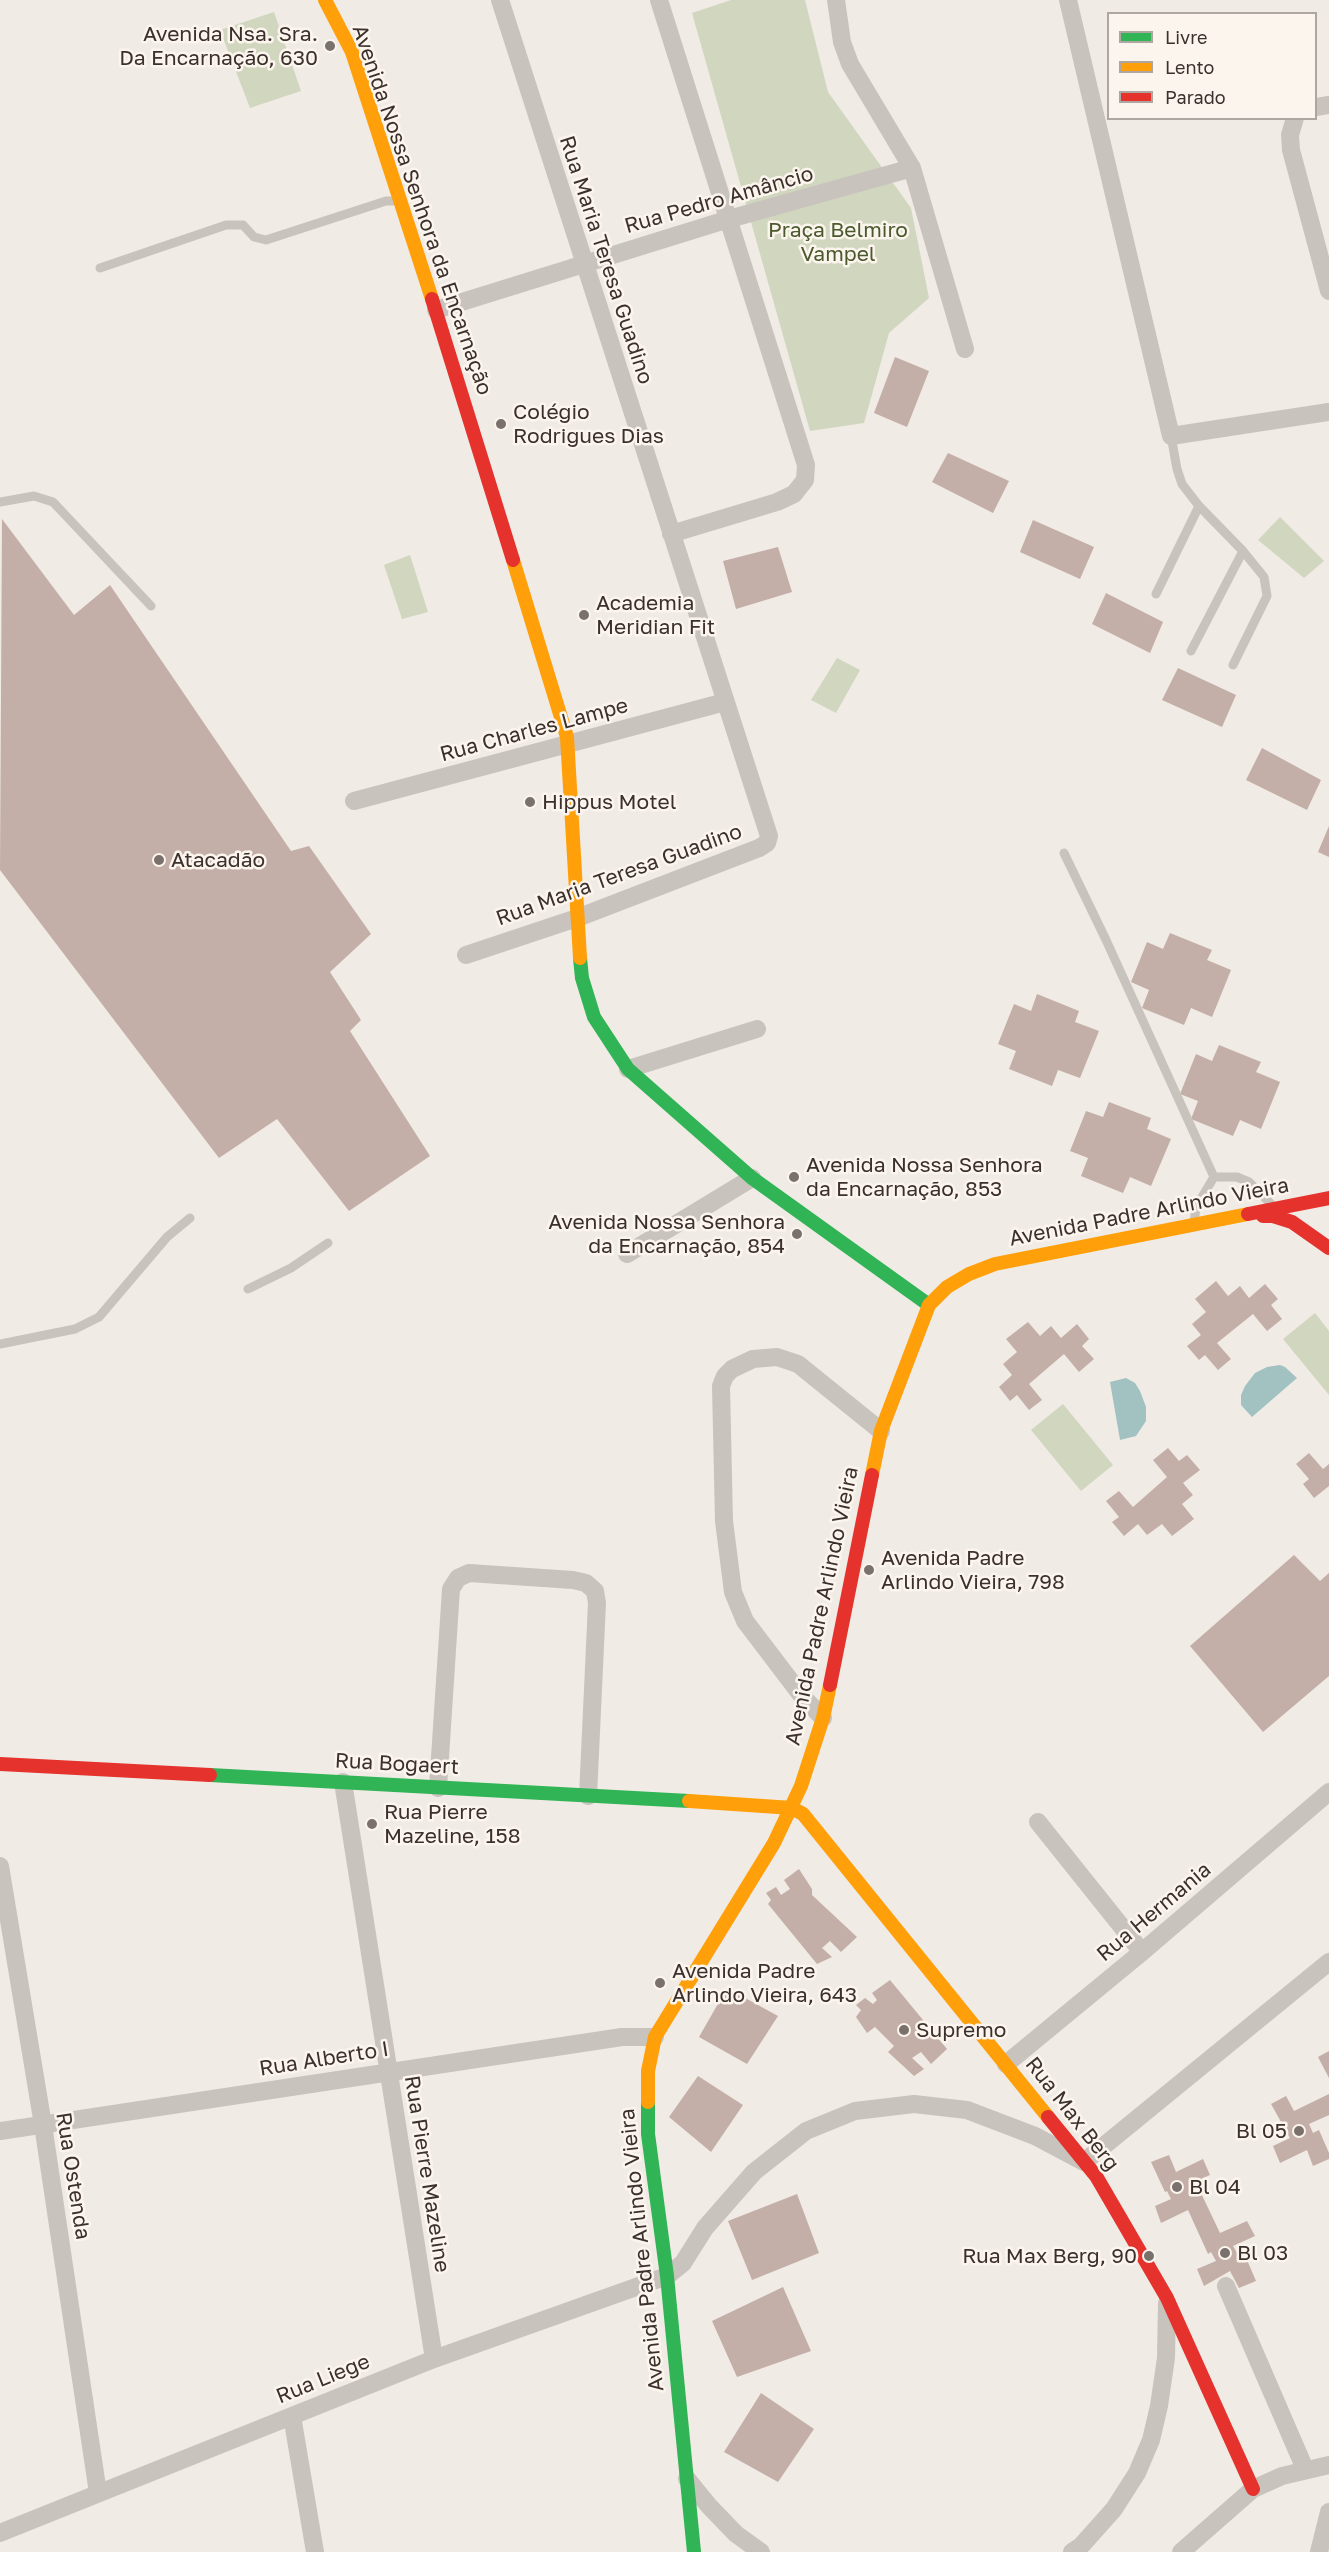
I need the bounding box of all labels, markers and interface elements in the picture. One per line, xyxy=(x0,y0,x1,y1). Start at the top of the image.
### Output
legend xyxy=(1107,12,1317,120)
place label: Avenida Nsa. Sra. Da Encarnação, 630 xyxy=(119,21,318,71)
street label: Avenida Nossa Senhora da Encarnação xyxy=(347,22,497,398)
text: Livre xyxy=(1165,26,1207,48)
marker: Avenida Nsa. Sra. Da Encarnação, 630 xyxy=(323,39,337,53)
text: Lento xyxy=(1165,56,1214,78)
text: Parado xyxy=(1165,86,1226,108)
street label: Rua Maria Teresa Guadino xyxy=(554,133,658,387)
street label: Rua Pedro Amâncio xyxy=(622,161,816,239)
park label: Praça Belmiro Vampel xyxy=(768,217,908,267)
place label: Colégio Rodrigues Dias xyxy=(513,399,664,449)
marker: Colégio Rodrigues Dias xyxy=(494,417,508,431)
place label: Academia Meridian Fit xyxy=(596,590,715,640)
marker: Academia Meridian Fit xyxy=(577,608,591,622)
street label: Rua Charles Lampe xyxy=(437,693,631,767)
place label: Hippus Motel xyxy=(542,789,676,815)
marker: Hippus Motel xyxy=(523,795,537,809)
street label: Rua Maria Teresa Guadino xyxy=(493,819,745,931)
place label: Atacadão xyxy=(171,847,265,873)
marker: Atacadão xyxy=(152,853,166,867)
place label: Avenida Nossa Senhora da Encarnação, 853 xyxy=(806,1152,1043,1202)
marker: Avenida Nossa Senhora da Encarnação, 853 xyxy=(787,1170,801,1184)
street label: Avenida Padre Arlindo Vieira xyxy=(1007,1173,1291,1251)
place label: Avenida Nossa Senhora da Encarnação, 854 xyxy=(548,1209,785,1259)
marker: Avenida Nossa Senhora da Encarnação, 854 xyxy=(790,1227,804,1241)
street label: Avenida Padre Arlindo Vieira xyxy=(780,1464,864,1748)
place label: Avenida Padre Arlindo Vieira, 798 xyxy=(881,1545,1065,1595)
marker: Avenida Padre Arlindo Vieira, 798 xyxy=(862,1563,876,1577)
street label: Rua Bogaert xyxy=(334,1748,460,1780)
place label: Rua Pierre Mazeline, 158 xyxy=(384,1799,521,1849)
marker: Rua Pierre Mazeline, 158 xyxy=(365,1817,379,1831)
street label: Rua Hermania xyxy=(1092,1857,1216,1967)
place label: Avenida Padre Arlindo Vieira, 643 xyxy=(672,1958,857,2008)
marker: Avenida Padre Arlindo Vieira, 643 xyxy=(653,1976,667,1990)
place label: Supremo xyxy=(916,2017,1006,2043)
marker: Supremo xyxy=(897,2023,911,2037)
street label: Rua Alberto I xyxy=(258,2036,390,2082)
street label: Rua Max Berg xyxy=(1020,2052,1124,2176)
street label: Rua Pierre Mazeline xyxy=(399,2074,455,2274)
street label: Avenida Padre Arlindo Vieira xyxy=(615,2107,669,2393)
street label: Rua Ostenda xyxy=(50,2111,96,2241)
place label: Bl 05 xyxy=(1236,2118,1287,2144)
marker: Bl 05 xyxy=(1292,2124,1306,2138)
place label: Bl 04 xyxy=(1189,2174,1241,2200)
marker: Bl 04 xyxy=(1170,2180,1184,2194)
place label: Bl 03 xyxy=(1237,2240,1288,2266)
place label: Rua Max Berg, 90 xyxy=(962,2243,1137,2269)
marker: Bl 03 xyxy=(1218,2246,1232,2260)
marker: Rua Max Berg, 90 xyxy=(1142,2249,1156,2263)
street label: Rua Liege xyxy=(273,2349,373,2409)

